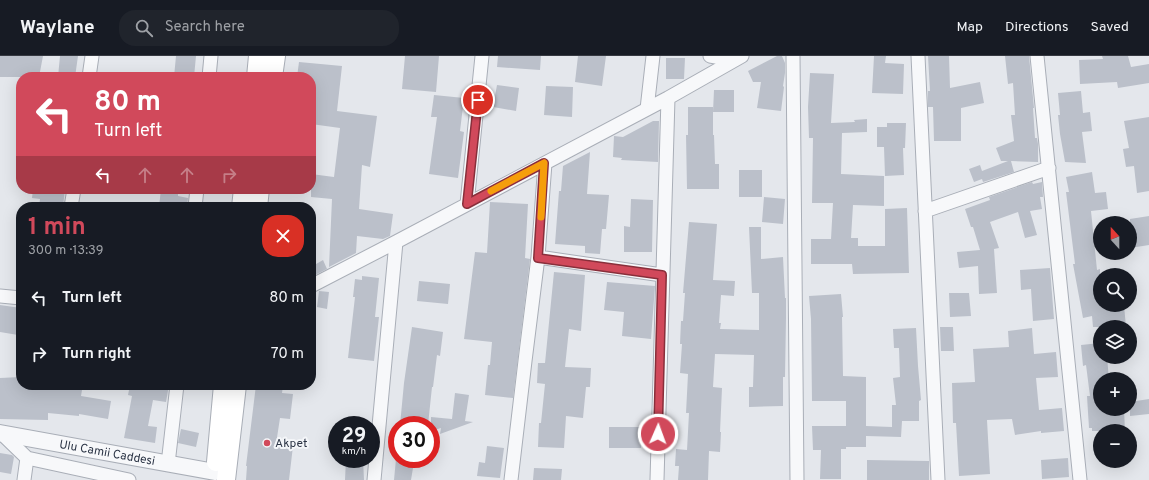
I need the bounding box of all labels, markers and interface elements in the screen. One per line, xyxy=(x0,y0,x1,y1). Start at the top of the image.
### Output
search box xyxy=(119,10,399,46)
text: Waylane xyxy=(20,16,95,40)
icon: search xyxy=(133,17,155,39)
text: Search here xyxy=(165,18,245,37)
text: Map xyxy=(957,19,983,36)
text: Directions xyxy=(1005,19,1069,36)
text: Saved xyxy=(1091,19,1129,36)
pin xyxy=(461,83,495,117)
text: 80 m xyxy=(94,85,161,121)
icon: left xyxy=(28,88,80,140)
icon: arrive xyxy=(467,89,489,111)
text: Turn left xyxy=(94,120,162,143)
icon: left xyxy=(92,164,114,186)
icon: ahead xyxy=(134,164,156,186)
icon: ahead xyxy=(176,164,198,186)
icon: right xyxy=(218,164,240,186)
text: 1 min xyxy=(28,213,86,243)
button: close xyxy=(262,215,304,257)
north arrow xyxy=(1093,216,1137,260)
map controls xyxy=(1093,216,1137,468)
text: 300 m · 13:39 xyxy=(28,243,103,259)
button: search xyxy=(1093,268,1137,312)
icon: left xyxy=(28,287,50,309)
text: Turn left xyxy=(62,289,122,308)
text: 80 m xyxy=(269,289,304,308)
button: layers xyxy=(1093,320,1137,364)
icon: right xyxy=(28,343,50,365)
text: Turn right xyxy=(62,345,131,364)
text: 70 m xyxy=(271,345,304,364)
button: + xyxy=(1093,372,1137,416)
position arrow xyxy=(637,413,679,455)
speed limit sign: 30 xyxy=(388,416,440,468)
text: 29 xyxy=(342,424,366,450)
button: − xyxy=(1093,424,1137,468)
place label: Akpet xyxy=(275,436,307,452)
street label: Ulu Camii Caddesi xyxy=(58,437,156,470)
marker: Akpet xyxy=(262,438,272,448)
text: km/h xyxy=(342,445,366,458)

